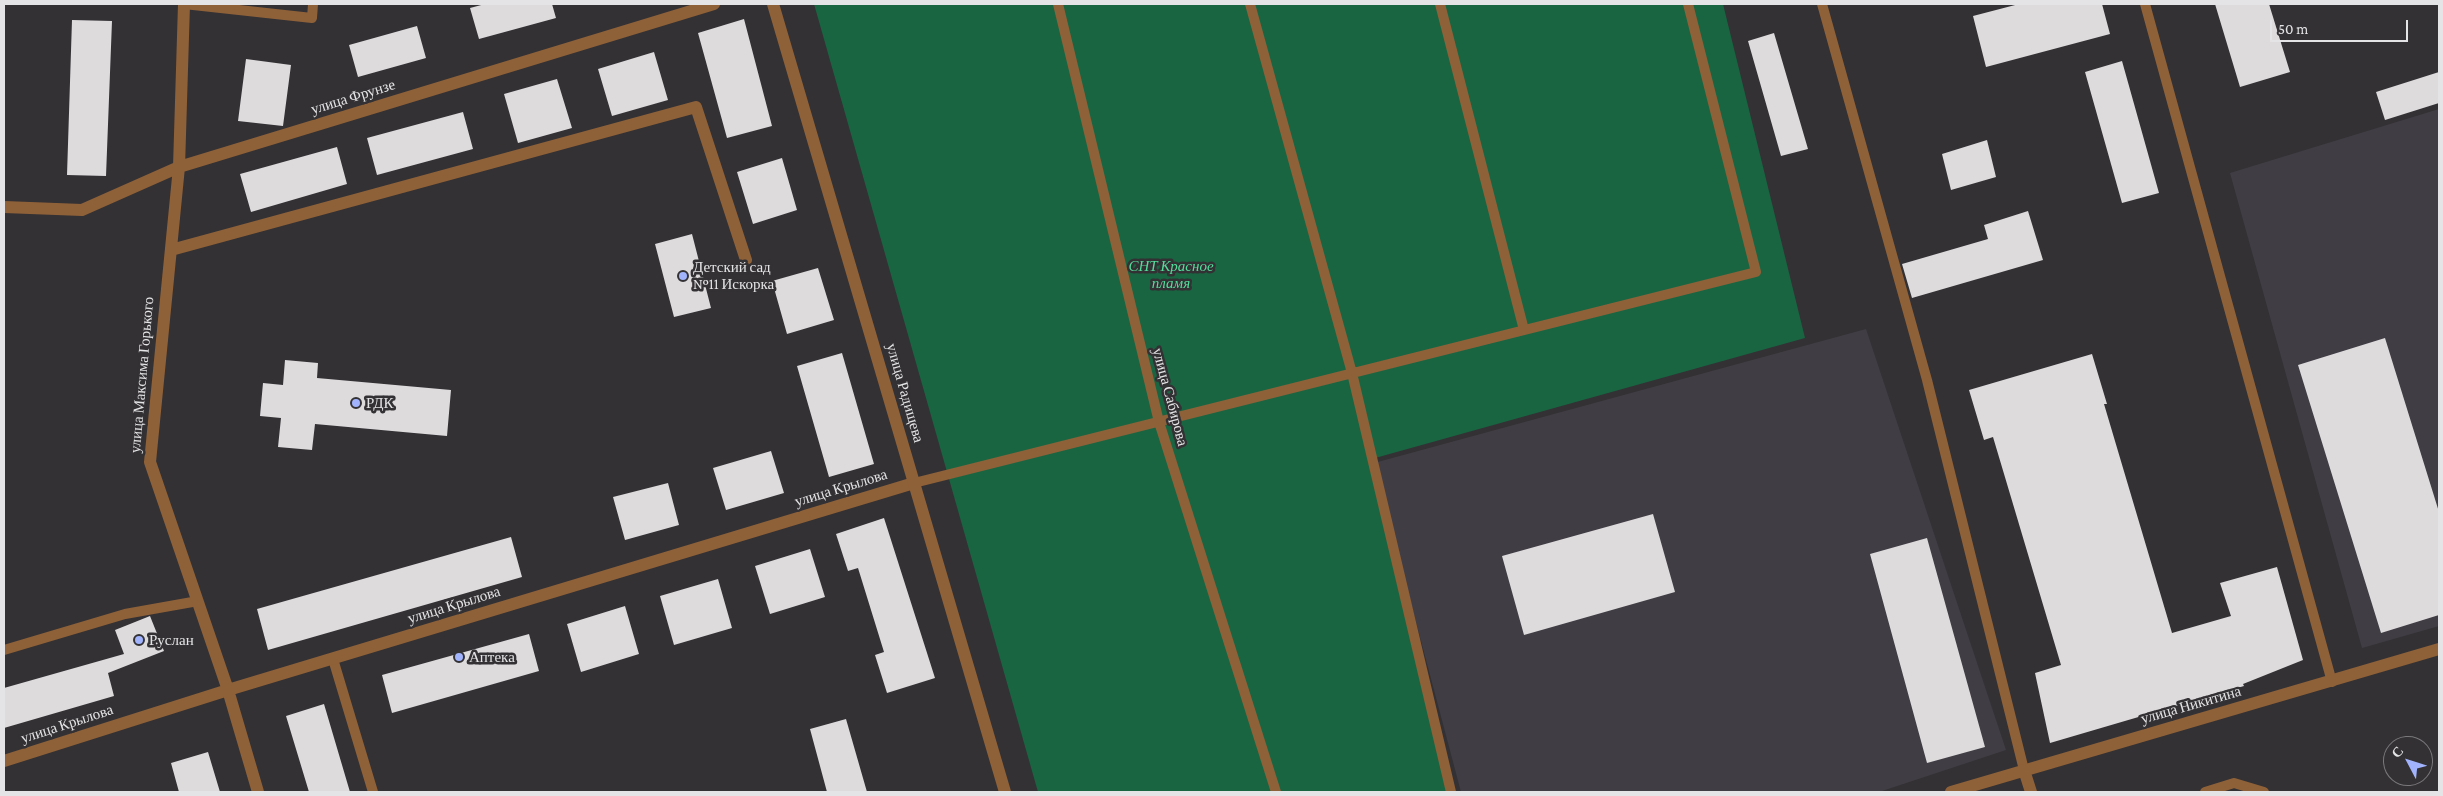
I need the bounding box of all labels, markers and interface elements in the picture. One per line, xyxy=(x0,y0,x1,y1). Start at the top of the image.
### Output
scale bar xyxy=(2273,10,2410,42)
text: 50 m xyxy=(2278,21,2308,37)
street label: улица Фрунзе xyxy=(309,76,397,118)
park label: СНТ Красное пламя xyxy=(1128,257,1214,292)
place label: Детский сад №11 Искорка xyxy=(693,258,774,293)
marker: Детский сад №11 Искорка xyxy=(677,270,689,282)
street label: улица Максима Горького xyxy=(126,296,158,454)
street label: улица Радищева xyxy=(882,341,928,445)
street label: улица Сабирова xyxy=(1148,346,1192,448)
place label: РДК xyxy=(366,394,393,412)
marker: РДК xyxy=(350,397,362,409)
street label: улица Крылова xyxy=(792,465,890,511)
street label: улица Крылова xyxy=(405,582,503,628)
place label: Руслан xyxy=(149,631,194,649)
marker: Руслан xyxy=(133,634,145,646)
place label: Аптека xyxy=(469,648,515,666)
marker: Аптека xyxy=(453,651,465,663)
street label: улица Никитина xyxy=(2139,682,2243,728)
street label: улица Крылова xyxy=(19,701,115,747)
north arrow xyxy=(2383,736,2433,786)
text: С xyxy=(2388,743,2407,761)

